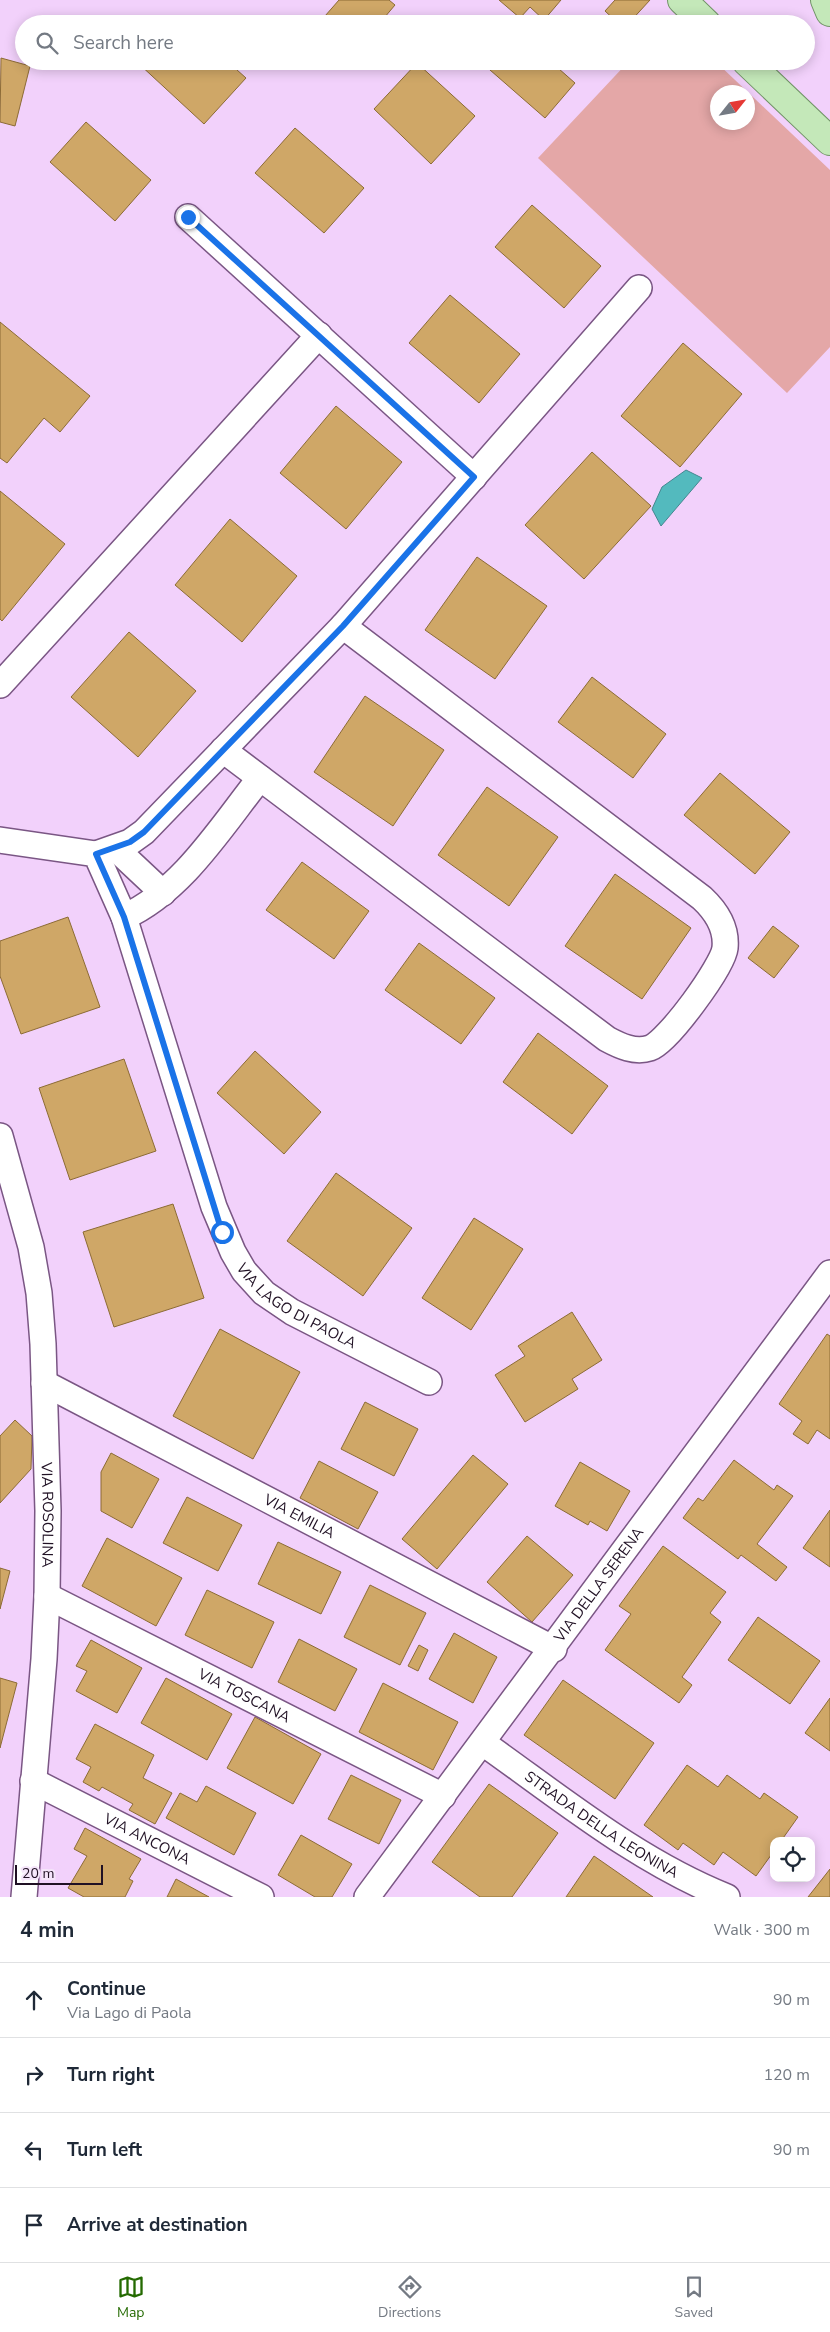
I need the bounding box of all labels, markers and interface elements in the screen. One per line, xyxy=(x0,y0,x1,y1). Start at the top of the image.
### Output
search box xyxy=(15,15,815,70)
icon: search xyxy=(33,29,61,57)
text: Search here xyxy=(73,30,174,56)
north arrow xyxy=(710,85,755,130)
route end xyxy=(177,206,200,229)
route start xyxy=(211,1221,234,1244)
street label: VIA LAGO DI PAOLA xyxy=(231,1259,360,1353)
street label: VIA ROSOLINA xyxy=(37,1461,58,1568)
street label: VIA EMILIA xyxy=(260,1489,338,1543)
street label: VIA DELLA SERENA xyxy=(549,1523,648,1647)
street label: VIA TOSCANA xyxy=(194,1664,294,1727)
street label: STRADA DELLA LEONINA xyxy=(521,1766,682,1883)
street label: VIA ANCONA xyxy=(100,1808,194,1869)
map controls xyxy=(770,1837,815,1882)
button: locate xyxy=(770,1837,815,1882)
scale bar xyxy=(15,1862,102,1885)
text: 20 m xyxy=(22,1864,54,1883)
text: 4 min xyxy=(20,1916,74,1944)
text: Walk · 300 m xyxy=(714,1919,810,1941)
text: Continue xyxy=(67,1976,146,2002)
icon: ahead xyxy=(20,1986,48,2014)
text: 90 m xyxy=(773,1989,810,2011)
text: Via Lago di Paola xyxy=(67,2002,191,2024)
icon: right xyxy=(20,2061,48,2089)
text: Turn right xyxy=(67,2062,154,2088)
text: 120 m xyxy=(763,2064,810,2086)
icon: left xyxy=(20,2136,48,2164)
text: Turn left xyxy=(67,2137,142,2163)
text: 90 m xyxy=(773,2139,810,2161)
icon: arrive xyxy=(20,2211,48,2239)
text: Arrive at destination xyxy=(67,2212,248,2238)
tab: Map xyxy=(117,2273,145,2322)
tab: Directions xyxy=(378,2273,441,2322)
tab: Saved xyxy=(675,2273,713,2322)

